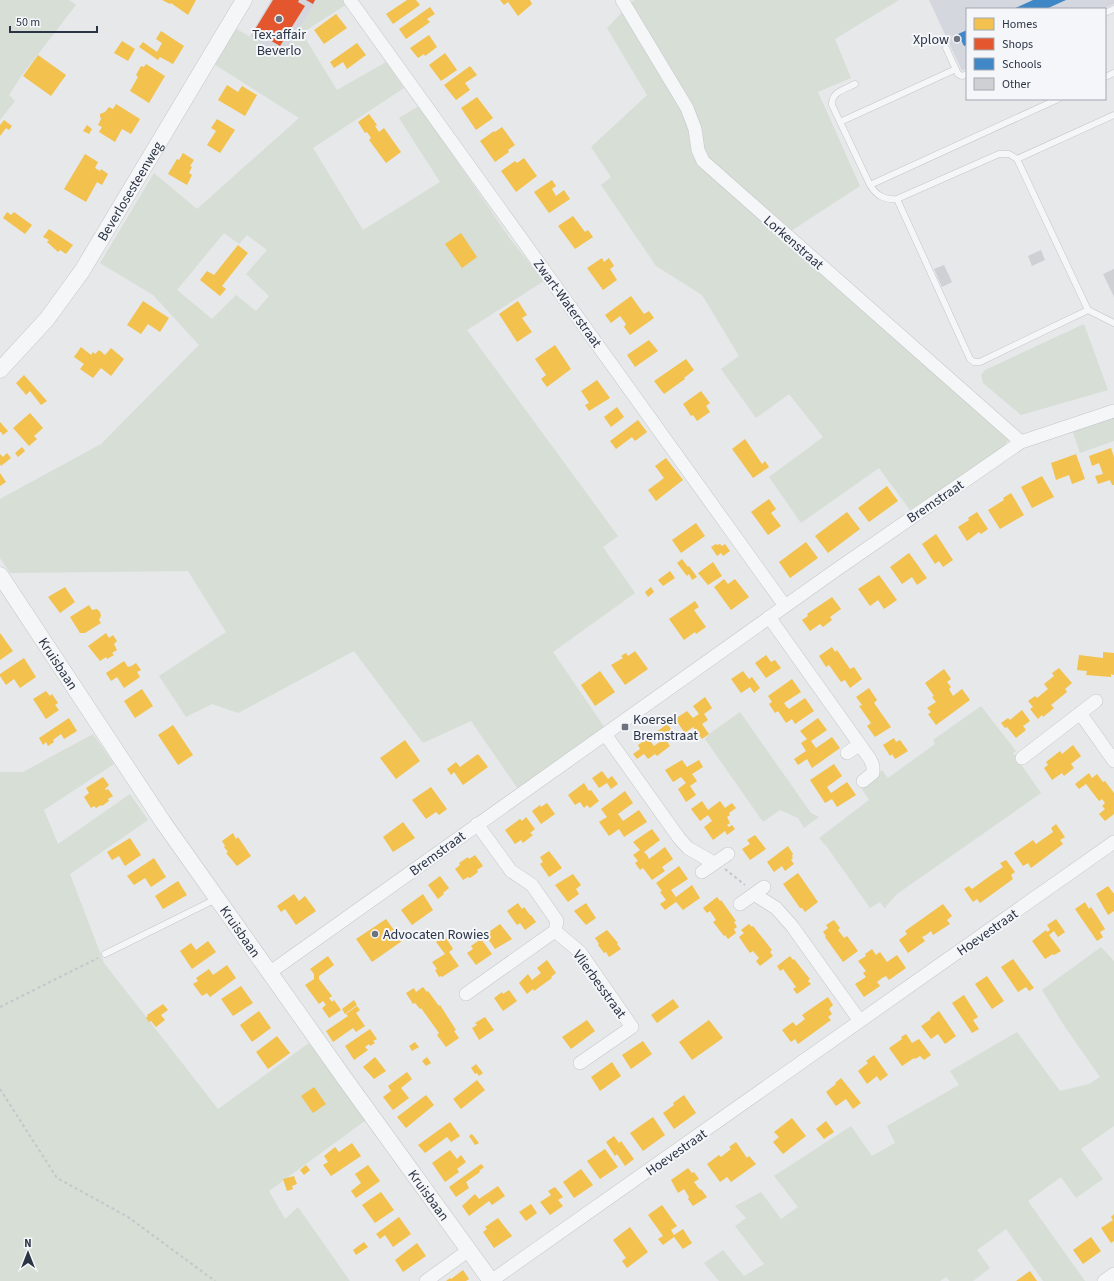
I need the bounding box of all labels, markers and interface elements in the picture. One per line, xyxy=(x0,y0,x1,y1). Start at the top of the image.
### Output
scale bar xyxy=(10,8,97,34)
legend xyxy=(966,8,1106,100)
text: 50 m xyxy=(16,14,40,31)
marker: Tex-affair Beverlo xyxy=(274,14,284,24)
text: Homes xyxy=(1002,16,1037,33)
place label: Tex-affair Beverlo xyxy=(252,25,306,61)
place label: Xplow xyxy=(913,30,949,50)
marker: Xplow xyxy=(952,34,962,44)
text: Shops xyxy=(1002,36,1033,53)
text: Schools xyxy=(1002,56,1042,73)
text: Other xyxy=(1002,76,1032,93)
street label: Beverlosesteenweg xyxy=(93,138,168,245)
street label: Lorkenstraat xyxy=(759,211,828,275)
street label: Zwart-Waterstraat xyxy=(528,255,606,352)
street label: Bremstraat xyxy=(903,475,968,528)
street label: Kruisbaan xyxy=(33,634,82,694)
place label: Koersel Bremstraat xyxy=(633,710,698,746)
marker: Koersel Bremstraat xyxy=(620,722,630,732)
street label: Bremstraat xyxy=(405,826,470,881)
street label: Kruisbaan xyxy=(214,902,265,962)
street label: Hoevestraat xyxy=(953,904,1022,961)
place label: Advocaten Rowies xyxy=(383,925,489,945)
marker: Advocaten Rowies xyxy=(370,929,380,939)
street label: Vlierbesstraat xyxy=(568,946,631,1023)
street label: Hoevestraat xyxy=(642,1124,711,1181)
street label: Kruisbaan xyxy=(403,1166,454,1225)
north arrow xyxy=(8,1233,48,1273)
text: N xyxy=(24,1236,32,1251)

